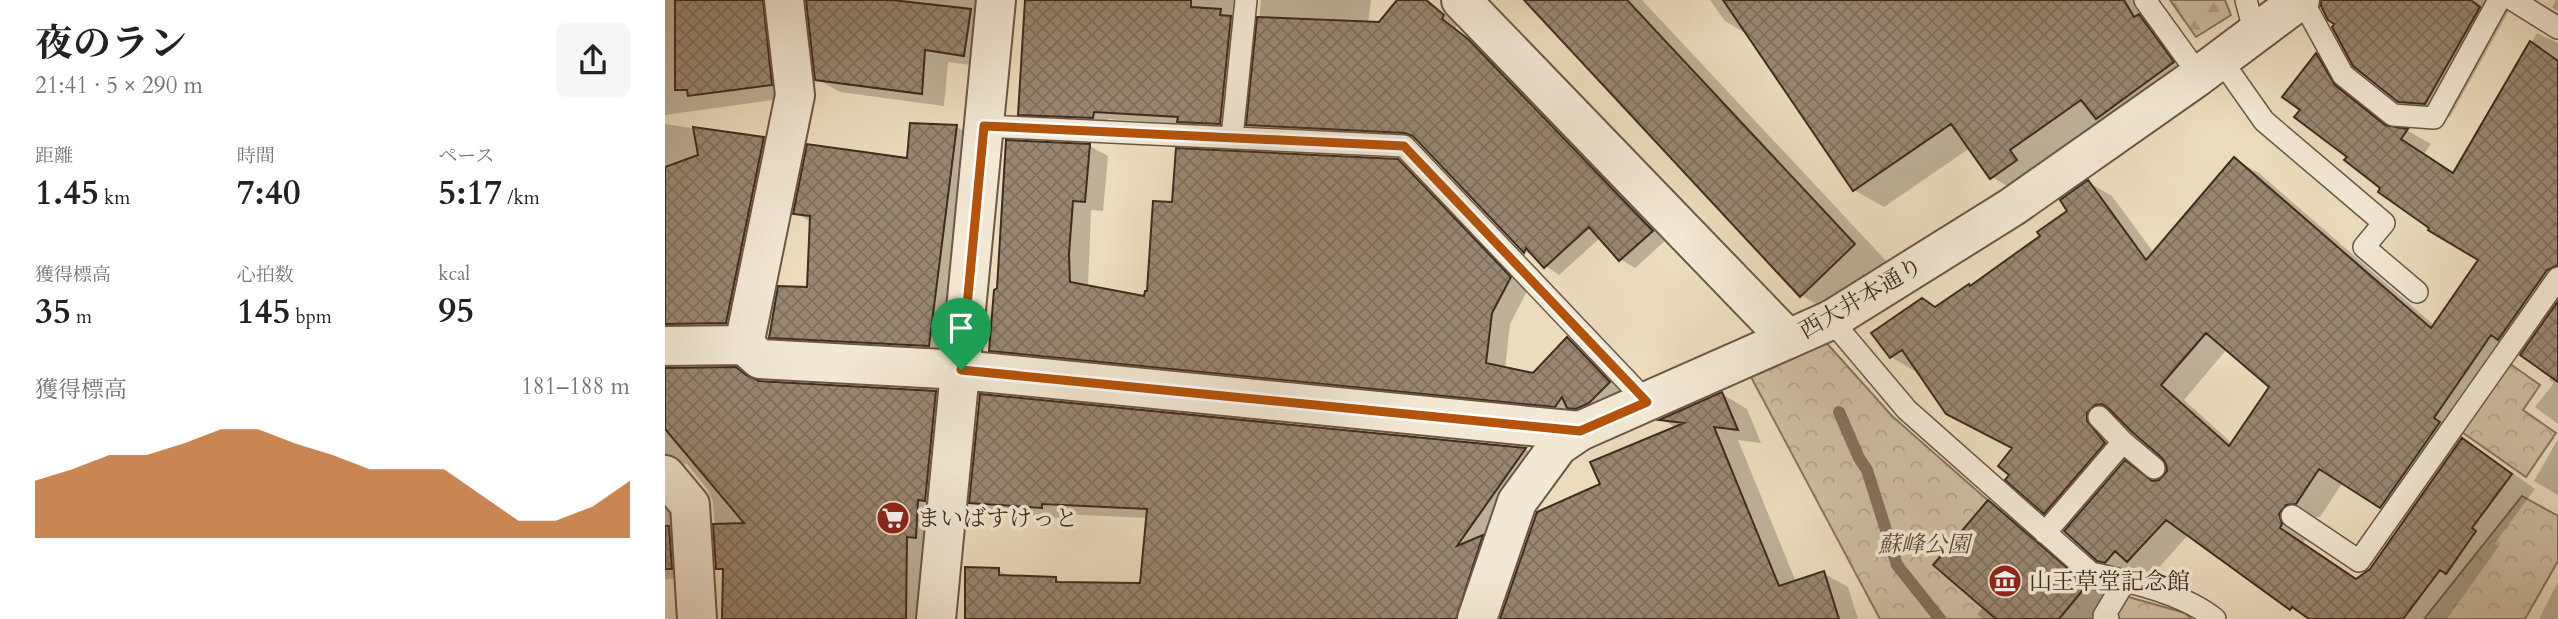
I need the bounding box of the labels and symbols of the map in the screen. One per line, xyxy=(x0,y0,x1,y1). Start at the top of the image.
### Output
street label: 西大井本通り xyxy=(1793,250,1929,346)
pin xyxy=(931,298,991,370)
supermarket icon: まいばすけっと xyxy=(874,499,912,537)
place label: まいばすけっと xyxy=(917,503,1078,534)
park label: 蘇峰公園 xyxy=(1878,529,1974,560)
museum icon: 山王草堂記念館 xyxy=(1986,562,2024,600)
place label: 山王草堂記念館 xyxy=(2029,566,2190,597)

